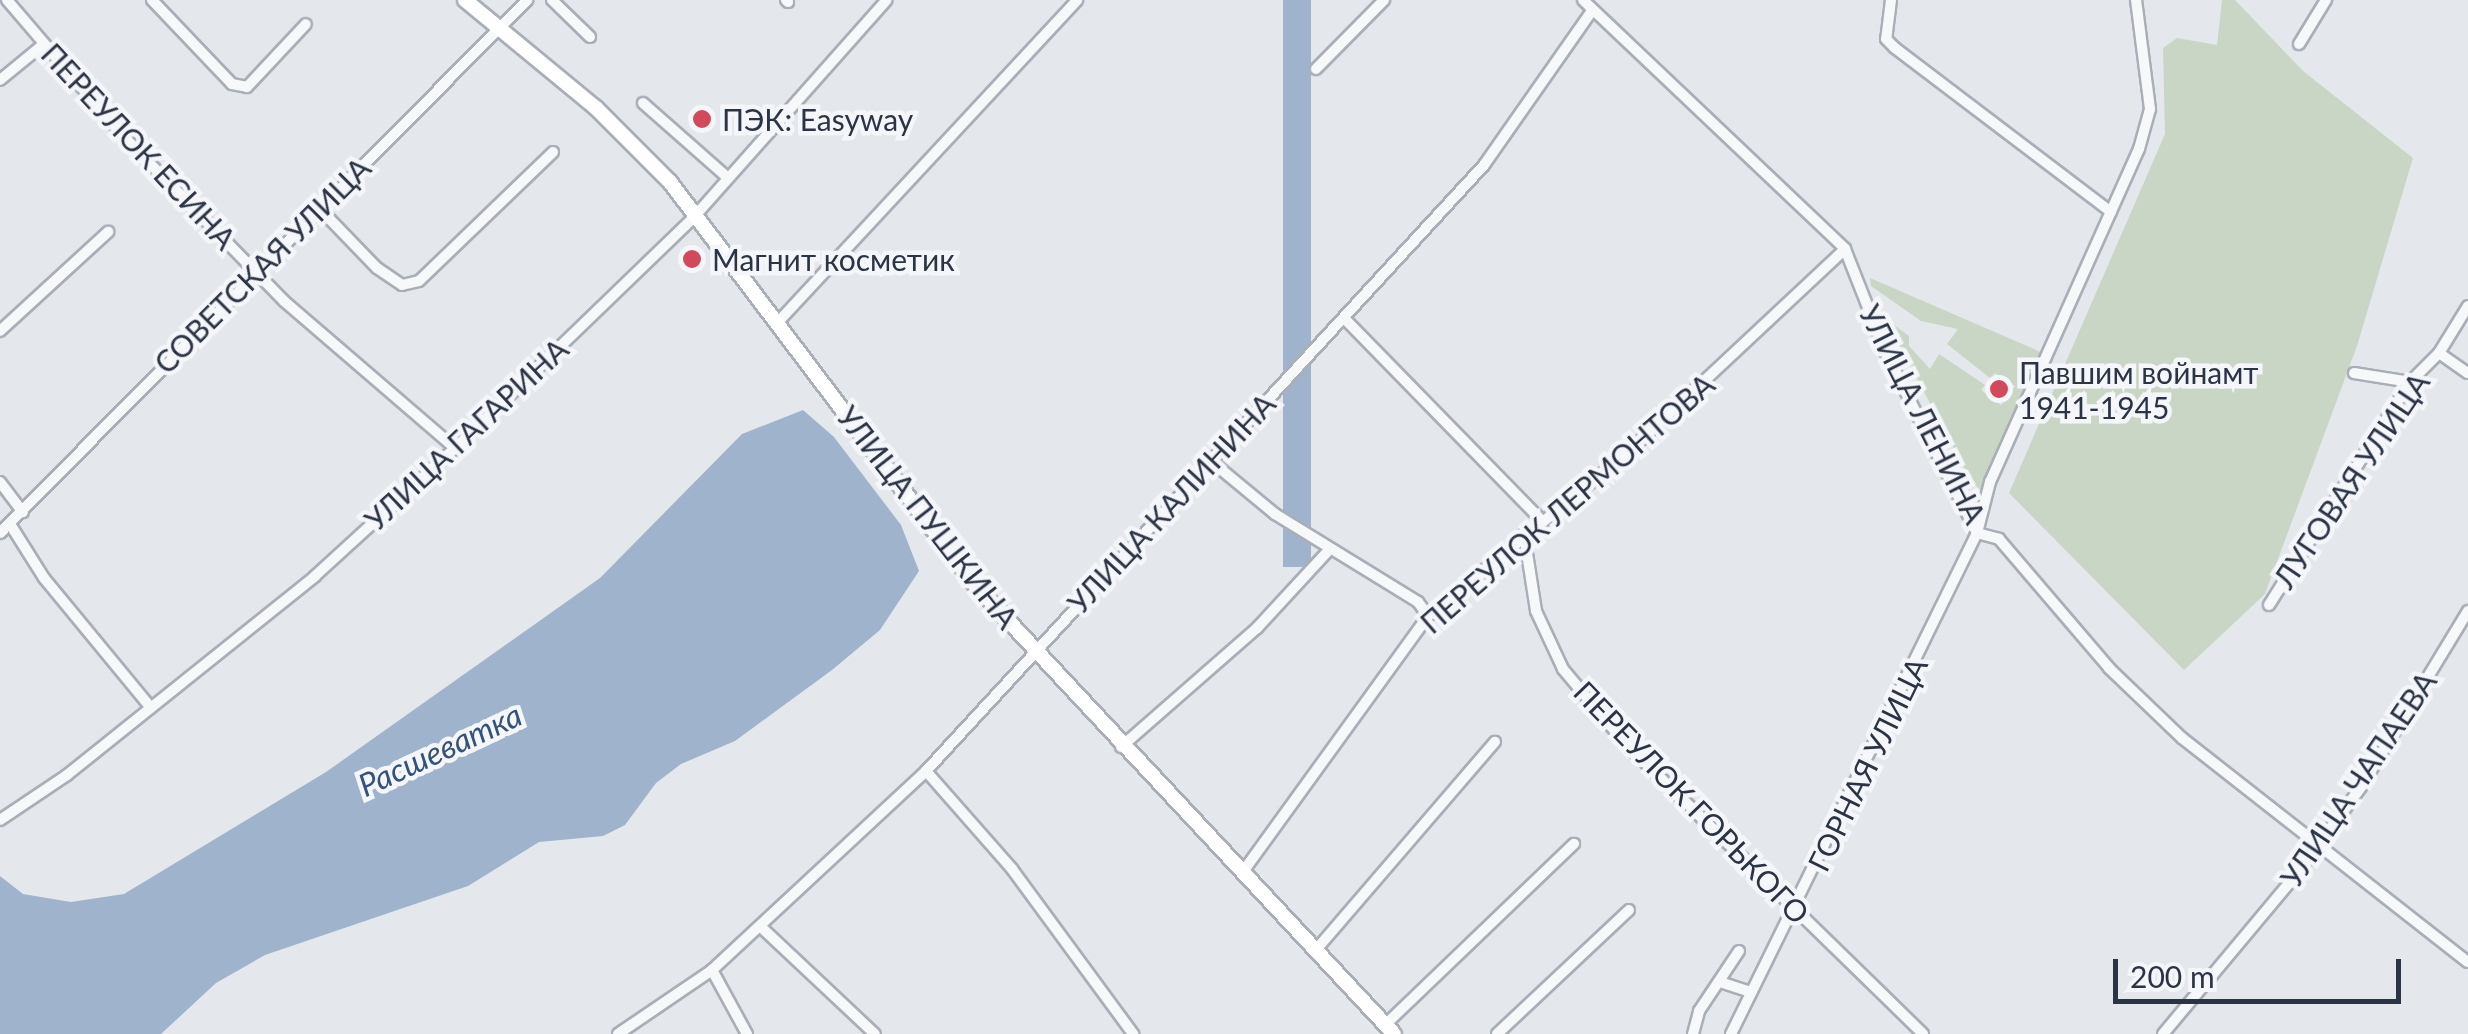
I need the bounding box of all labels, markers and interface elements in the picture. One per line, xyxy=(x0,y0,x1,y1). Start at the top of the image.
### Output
street label: ПЕРЕУЛОК ЕСИНА xyxy=(34,36,244,256)
place label: ПЭК: Easyway xyxy=(722,101,913,137)
marker: ПЭК: Easyway xyxy=(691,108,713,130)
street label: СОВЕТСКАЯ УЛИЦА xyxy=(147,150,377,380)
place label: Магнит косметик xyxy=(712,241,955,277)
marker: Магнит косметик xyxy=(681,248,703,270)
street label: УЛИЦА ЛЕНИНА xyxy=(1852,298,1994,530)
street label: УЛИЦА ГАГАРИНА xyxy=(357,331,575,537)
place label: Павшим войнамт 1941-1945 xyxy=(2019,354,2259,424)
street label: ЛУГОВАЯ УЛИЦА xyxy=(2266,365,2436,595)
street label: ПЕРЕУЛОК ЛЕРМОНТОВА xyxy=(1413,366,1721,640)
marker: Павшим войнамт 1941-1945 xyxy=(1988,378,2010,400)
street label: УЛИЦА КАЛИНИНА xyxy=(1060,386,1282,620)
street label: УЛИЦА ПУШКИНА xyxy=(830,399,1026,635)
street label: ГОРНАЯ УЛИЦА xyxy=(1800,651,1934,877)
street label: УЛИЦА ЧАПАЕВА xyxy=(2273,664,2443,894)
street label: ПЕРЕУЛОК ГОРЬКОГО xyxy=(1567,673,1817,931)
water label: Расшеватка xyxy=(352,695,528,805)
scale bar xyxy=(2118,939,2406,1001)
text: 200 m xyxy=(2130,958,2215,994)

